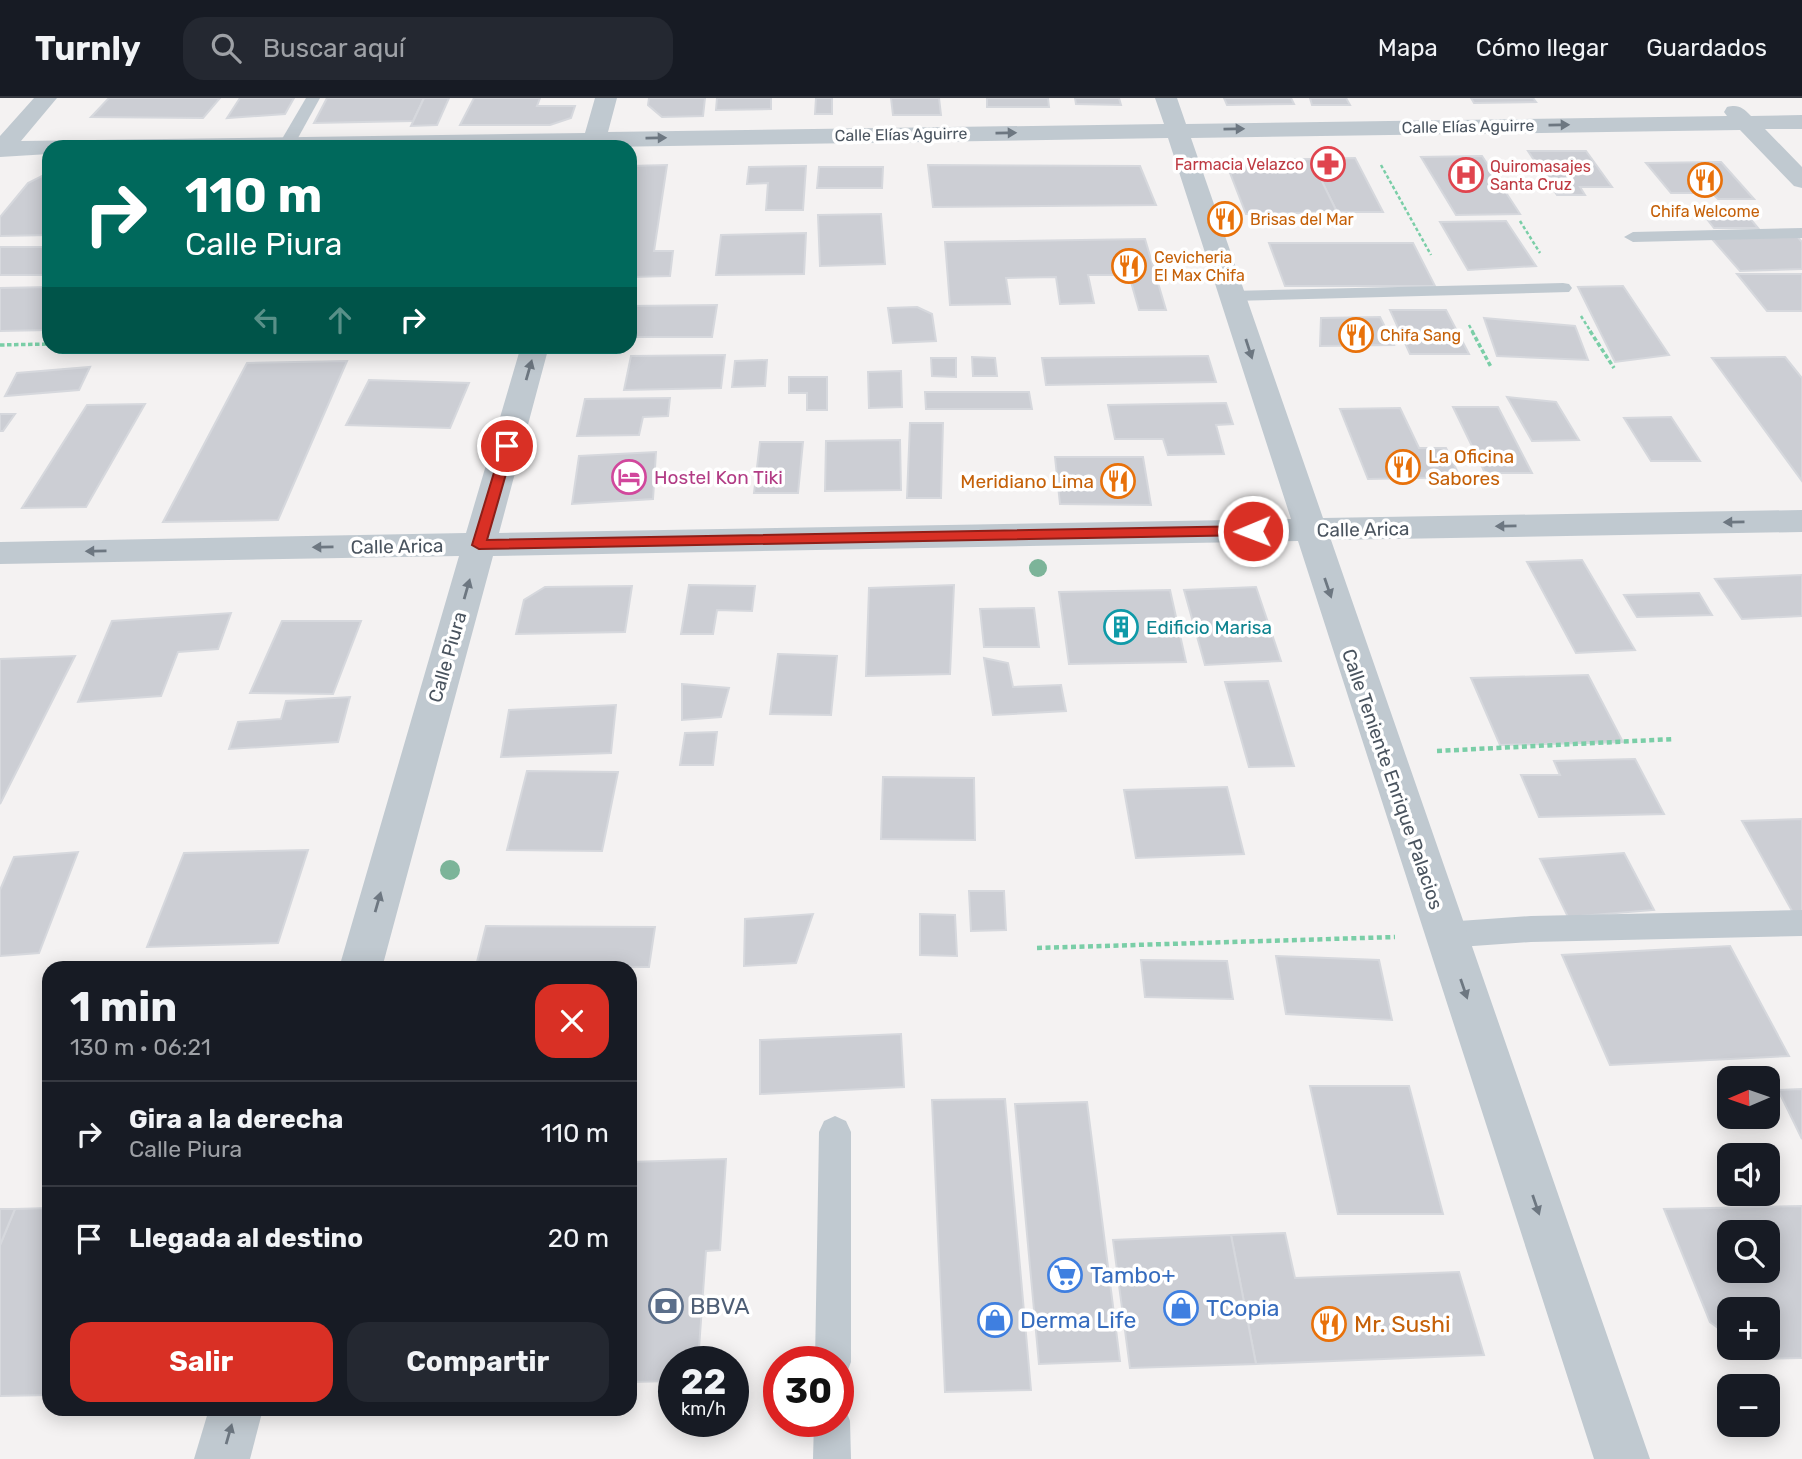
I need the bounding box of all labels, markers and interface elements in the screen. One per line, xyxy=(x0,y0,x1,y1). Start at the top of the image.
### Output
search box xyxy=(183,17,673,80)
text: Turnly xyxy=(35,29,141,68)
icon: search xyxy=(207,29,245,67)
text: Buscar aquí xyxy=(263,33,405,64)
text: Mapa xyxy=(1378,34,1438,62)
text: Cómo llegar xyxy=(1476,34,1608,62)
text: Guardados xyxy=(1646,34,1767,62)
street label: Calle Elías Aguirre xyxy=(1401,116,1535,137)
one-way arrow xyxy=(1548,119,1570,131)
one-way arrow xyxy=(1223,123,1245,135)
street label: Calle Elías Aguirre xyxy=(834,124,968,145)
one-way arrow xyxy=(995,127,1017,138)
one-way arrow xyxy=(645,133,667,144)
pharmacy icon: Farmacia Velazco xyxy=(1309,145,1347,183)
place label: Farmacia Velazco xyxy=(1175,155,1304,174)
hospital icon: Quiromasajes Santa Cruz xyxy=(1447,156,1485,194)
place label: Quiromasajes Santa Cruz xyxy=(1490,157,1591,194)
restaurant icon: Chifa Welcome xyxy=(1686,161,1724,199)
text: 110 m xyxy=(185,166,322,224)
icon: right xyxy=(70,168,161,259)
restaurant icon: Brisas del Mar xyxy=(1206,200,1244,238)
place label: Chifa Welcome xyxy=(1650,202,1760,221)
place label: Brisas del Mar xyxy=(1250,210,1354,229)
text: Calle Piura xyxy=(185,225,342,263)
restaurant icon: Cevicheria El Max Chifa xyxy=(1110,247,1148,285)
place label: Cevicheria El Max Chifa xyxy=(1154,248,1245,285)
icon: left xyxy=(248,301,286,339)
icon: ahead xyxy=(321,301,359,339)
icon: right xyxy=(394,301,432,339)
restaurant icon: Chifa Sang xyxy=(1337,316,1375,354)
place label: Chifa Sang xyxy=(1380,326,1461,345)
one-way arrow xyxy=(1244,339,1254,360)
one-way arrow xyxy=(524,359,534,380)
pin xyxy=(477,416,537,476)
icon: arrive xyxy=(488,427,526,465)
place label: La Oficina Sabores xyxy=(1428,445,1514,490)
restaurant icon: La Oficina Sabores xyxy=(1384,448,1422,486)
hotel icon: Hostel Kon Tiki xyxy=(610,458,648,496)
restaurant icon: Meridiano Lima xyxy=(1099,462,1137,500)
place label: Hostel Kon Tiki xyxy=(654,466,783,489)
place label: Meridiano Lima xyxy=(960,470,1094,493)
position arrow xyxy=(1216,494,1290,568)
street label: Calle Arica xyxy=(1316,517,1410,542)
one-way arrow xyxy=(1723,517,1745,528)
one-way arrow xyxy=(1495,521,1517,532)
street label: Calle Arica xyxy=(350,534,444,559)
one-way arrow xyxy=(312,542,334,553)
one-way arrow xyxy=(85,545,107,557)
one-way arrow xyxy=(462,578,472,599)
one-way arrow xyxy=(1323,578,1334,599)
building icon: Edificio Marisa xyxy=(1102,608,1140,646)
street label: Calle Piura xyxy=(424,609,471,705)
place label: Edificio Marisa xyxy=(1146,616,1272,639)
street label: Calle Teniente Enrique Palacios xyxy=(1337,646,1448,912)
one-way arrow xyxy=(374,891,384,912)
one-way arrow xyxy=(1459,979,1469,1000)
text: 1 min xyxy=(70,982,177,1032)
button: close xyxy=(535,984,609,1058)
text: 130 m · 06:21 xyxy=(70,1033,211,1061)
north arrow xyxy=(1717,1066,1780,1129)
map controls xyxy=(1717,1066,1780,1437)
text: Gira a la derecha xyxy=(129,1104,343,1135)
icon: right xyxy=(70,1115,108,1153)
text: 110 m xyxy=(541,1118,609,1149)
text: Calle Piura xyxy=(129,1135,242,1163)
button: sound xyxy=(1717,1143,1780,1206)
one-way arrow xyxy=(1531,1194,1542,1215)
icon: arrive xyxy=(70,1220,108,1258)
button: search xyxy=(1717,1220,1780,1283)
text: Llegada al destino xyxy=(129,1223,363,1254)
text: 20 m xyxy=(548,1223,609,1254)
supermarket icon: Tambo+ xyxy=(1046,1256,1084,1294)
place label: Tambo+ xyxy=(1090,1261,1176,1289)
bank icon: BBVA xyxy=(647,1287,685,1325)
shop icon: TCopia xyxy=(1162,1289,1200,1327)
place label: BBVA xyxy=(690,1292,750,1320)
place label: TCopia xyxy=(1206,1294,1279,1322)
button: + xyxy=(1717,1297,1780,1360)
shop icon: Derma Life xyxy=(976,1301,1014,1339)
restaurant icon: Mr. Sushi xyxy=(1310,1305,1348,1343)
place label: Derma Life xyxy=(1020,1306,1136,1334)
place label: Mr. Sushi xyxy=(1354,1310,1451,1338)
button: Salir xyxy=(70,1322,333,1402)
button: Compartir xyxy=(347,1322,609,1402)
speed limit sign: 30 xyxy=(763,1346,854,1437)
text: 22 xyxy=(681,1361,726,1403)
button: − xyxy=(1717,1374,1780,1437)
text: km/h xyxy=(681,1398,726,1420)
one-way arrow xyxy=(224,1423,234,1444)

